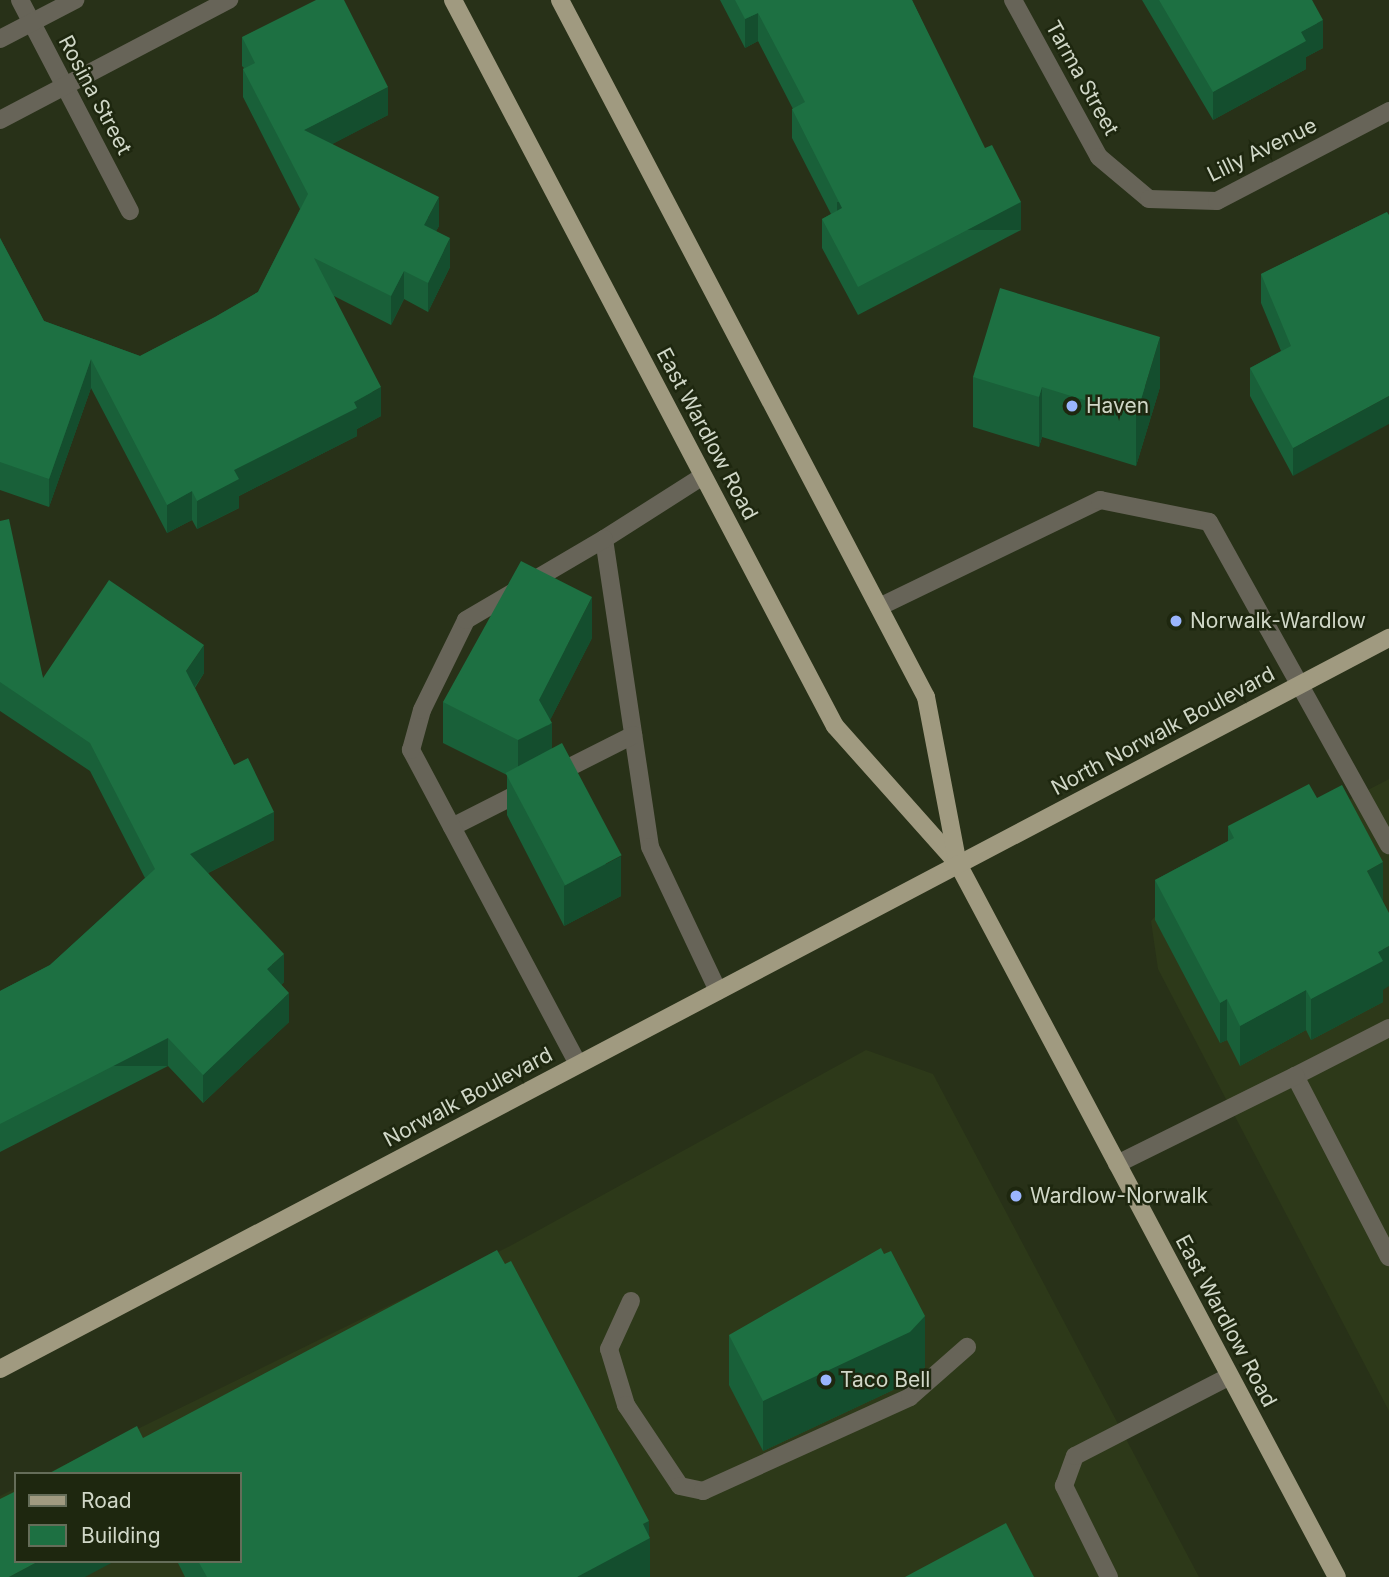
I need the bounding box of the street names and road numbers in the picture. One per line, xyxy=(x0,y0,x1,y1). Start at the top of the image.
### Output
street label: Tarma Street xyxy=(1040,16,1124,140)
street label: Rosina Street xyxy=(53,31,137,159)
street label: Lilly Avenue xyxy=(1203,113,1321,187)
street label: East Wardlow Road xyxy=(651,344,763,524)
street label: North Norwalk Boulevard xyxy=(1047,661,1279,801)
street label: Norwalk Boulevard xyxy=(379,1042,557,1152)
street label: East Wardlow Road xyxy=(1170,1231,1282,1411)

